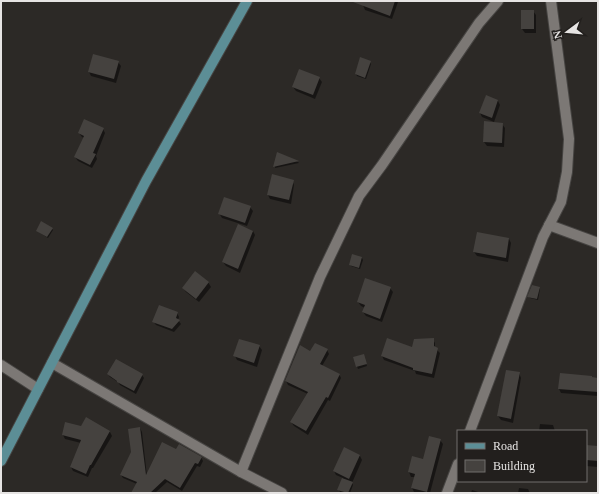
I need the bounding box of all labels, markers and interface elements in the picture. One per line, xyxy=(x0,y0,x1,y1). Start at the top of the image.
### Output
north arrow xyxy=(547,12,587,52)
text: N xyxy=(551,29,564,40)
legend xyxy=(457,430,587,482)
text: Road xyxy=(493,439,518,453)
text: Building xyxy=(493,459,535,473)

